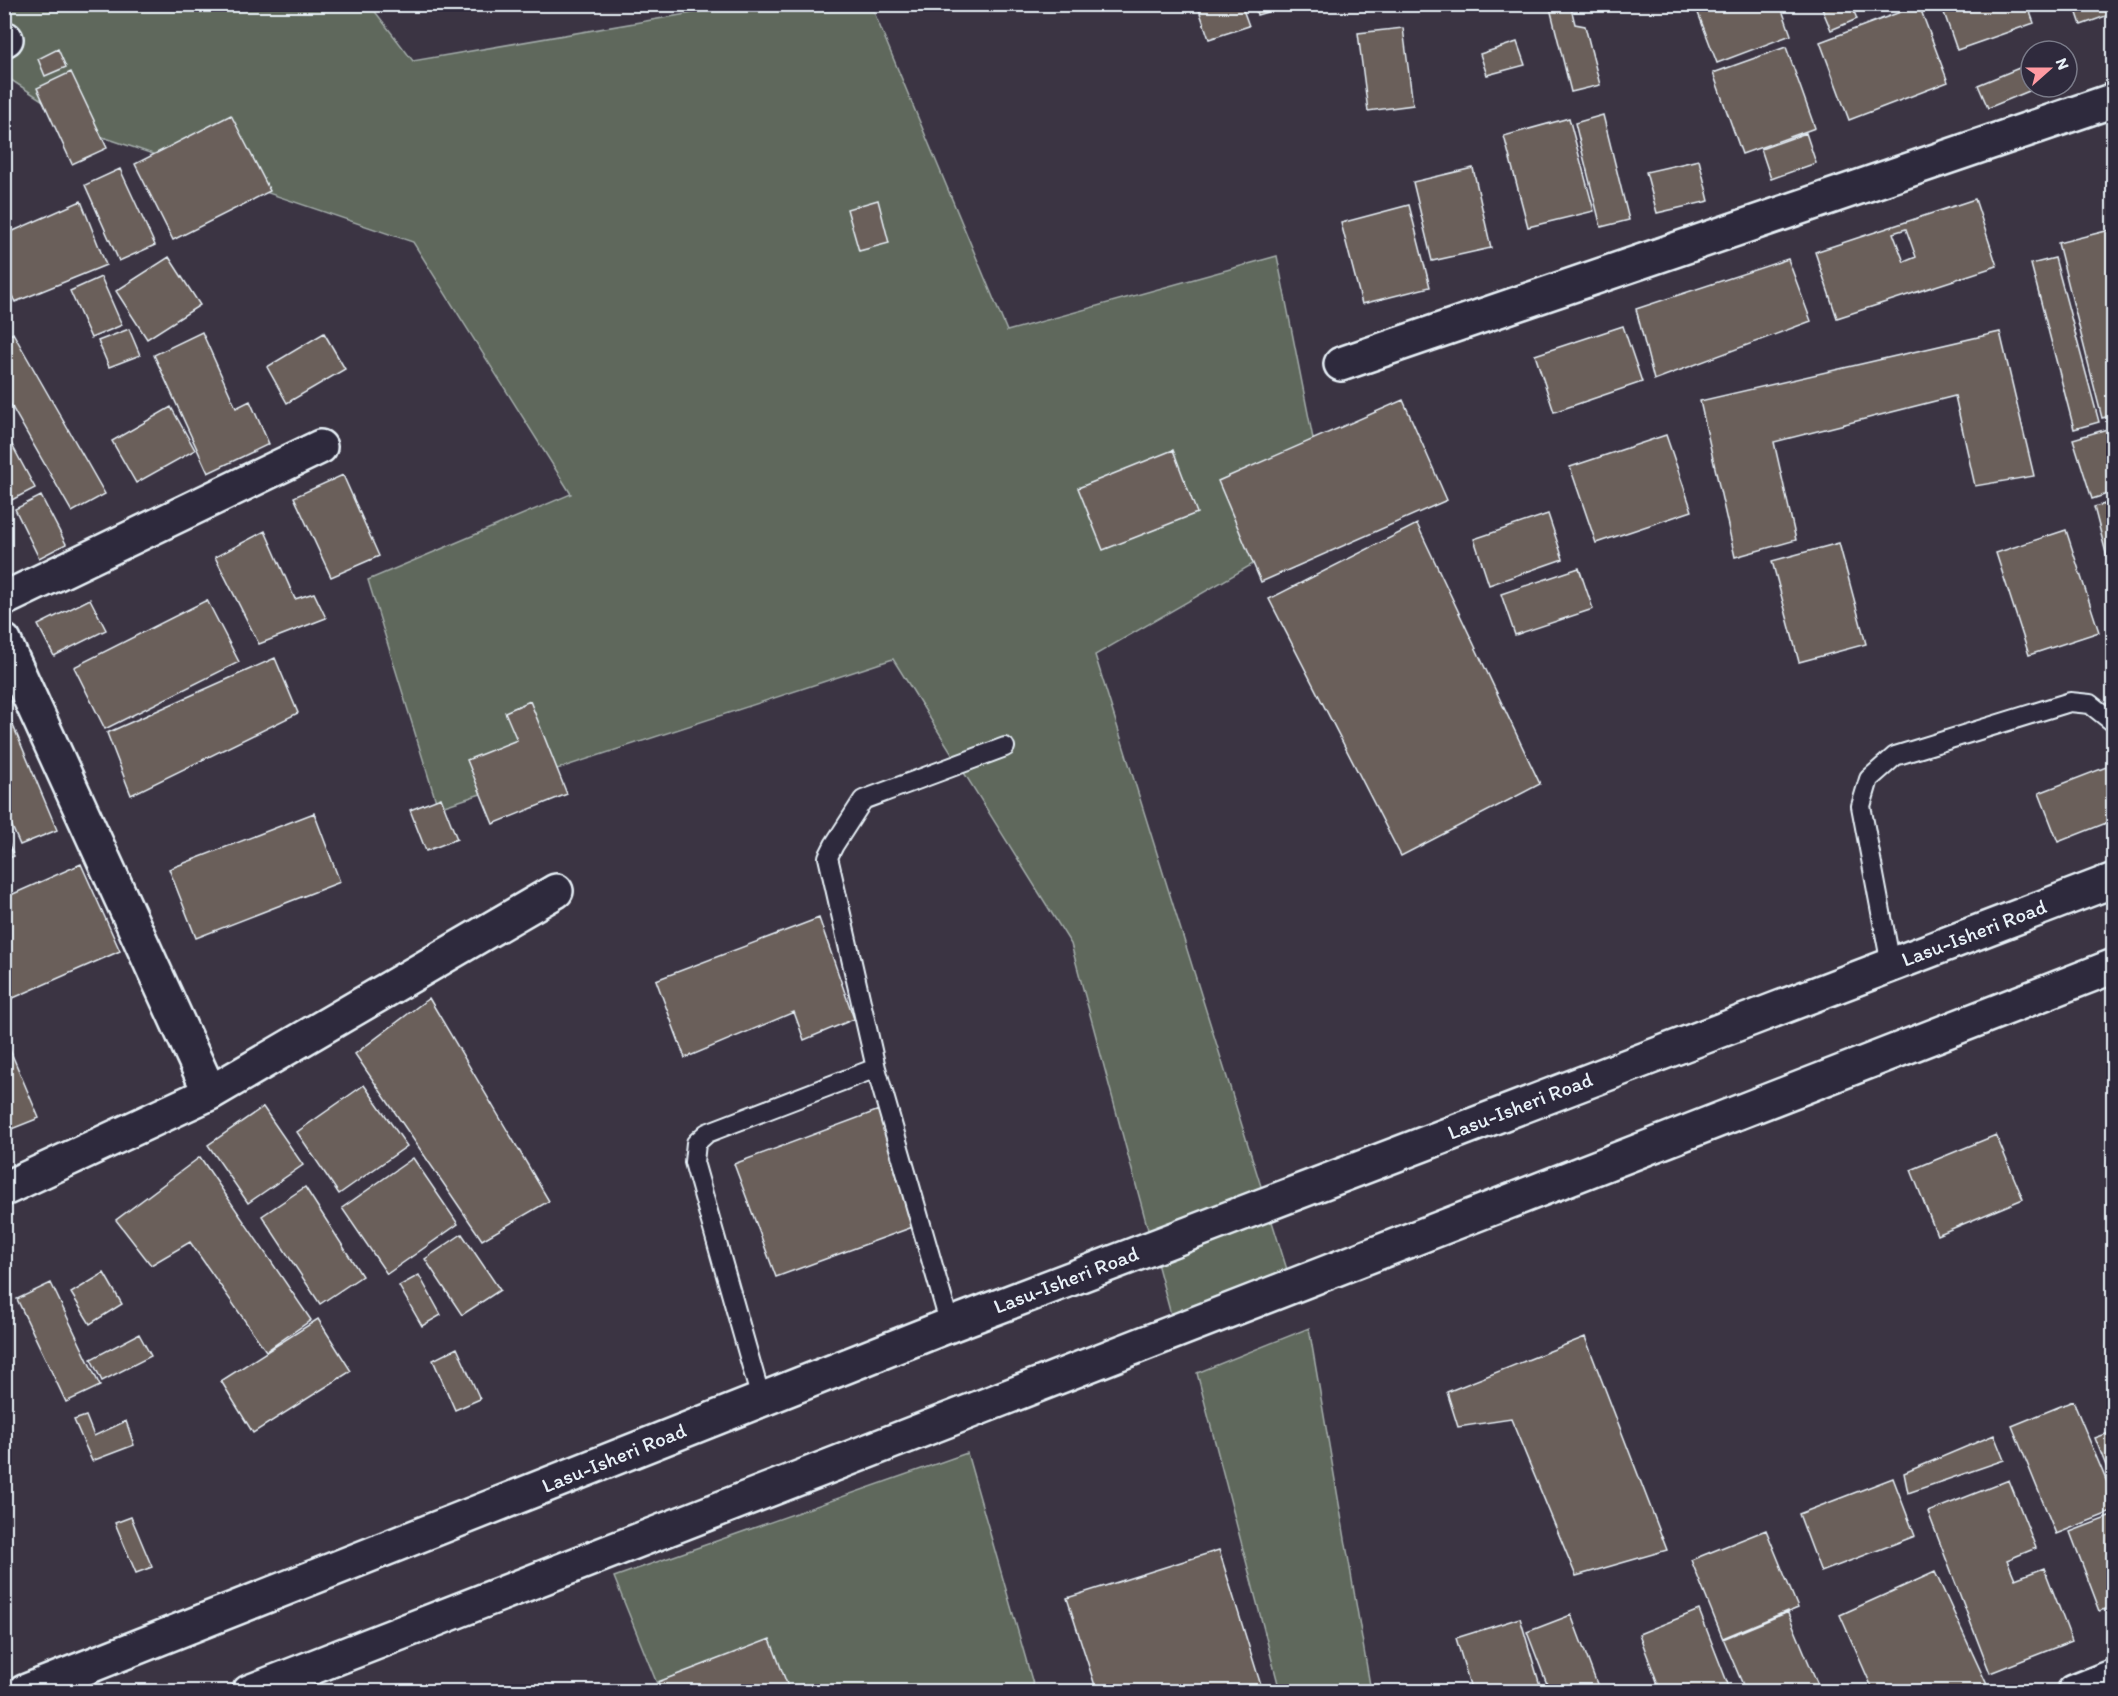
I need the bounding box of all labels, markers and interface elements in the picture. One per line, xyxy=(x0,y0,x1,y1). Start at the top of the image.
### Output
north arrow xyxy=(2019,39,2079,99)
text: N xyxy=(2052,55,2073,72)
street label: Lasu-Isheri Road xyxy=(1898,893,2050,972)
street label: Lasu-Isheri Road xyxy=(1444,1066,1596,1145)
street label: Lasu-Isheri Road xyxy=(990,1240,1142,1319)
street label: Lasu-Isheri Road xyxy=(538,1417,690,1498)

